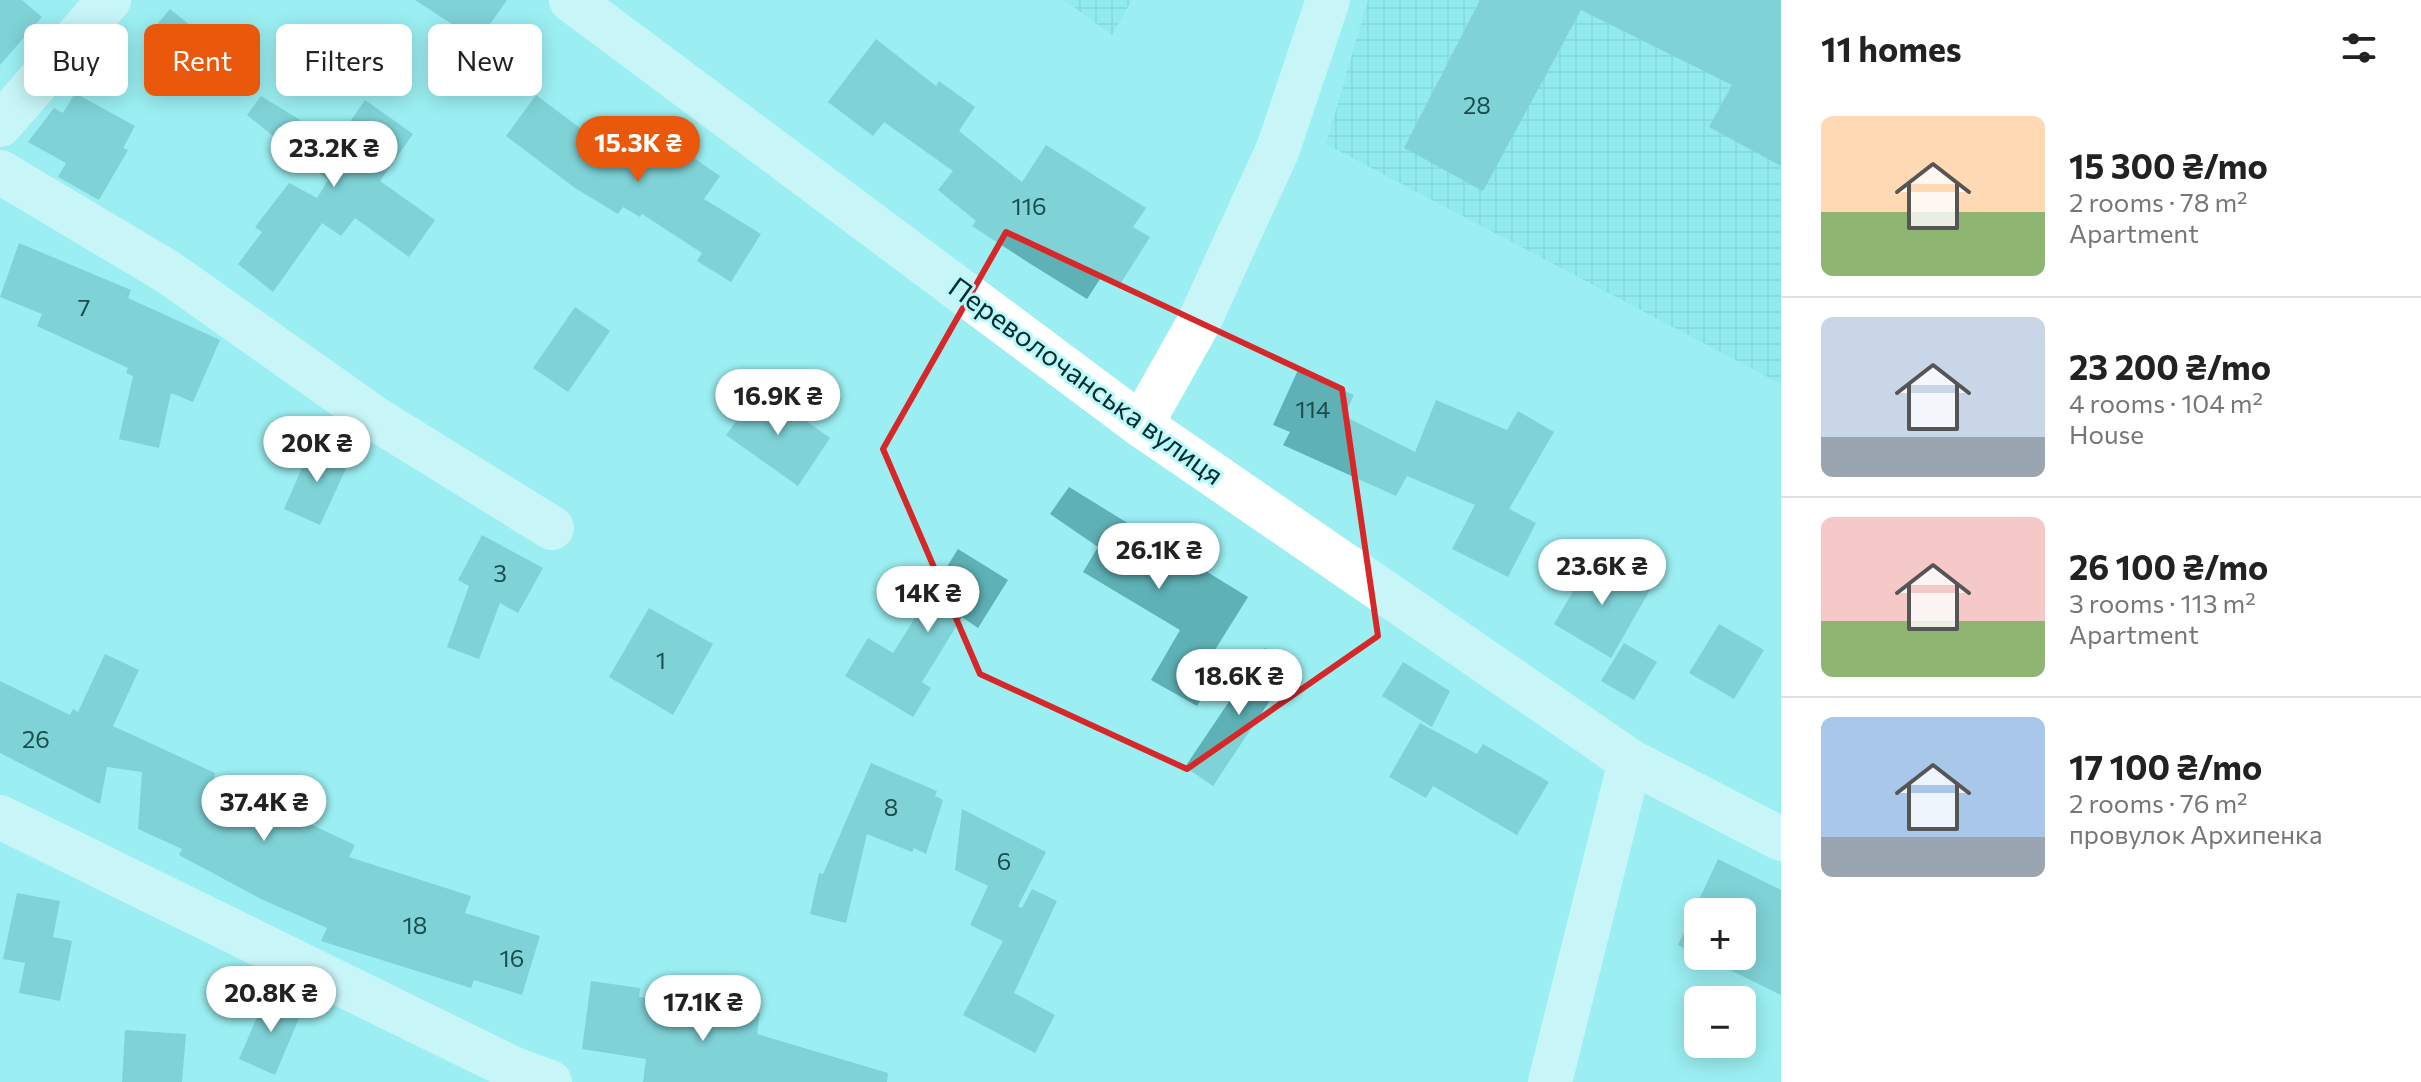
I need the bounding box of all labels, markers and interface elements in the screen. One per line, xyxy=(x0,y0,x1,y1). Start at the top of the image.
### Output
chip: Buy xyxy=(24,24,128,96)
chip: Rent xyxy=(144,24,260,96)
chip: Filters xyxy=(276,24,412,96)
chip: New xyxy=(428,24,542,96)
icon: filters xyxy=(2337,26,2381,70)
text: 11 homes xyxy=(1821,27,1962,69)
house number: 28 xyxy=(1463,90,1491,119)
pin: 15.3K ₴ xyxy=(564,116,712,184)
pin: 23.2K ₴ xyxy=(260,121,408,189)
text: 15.3K ₴ xyxy=(594,126,682,157)
text: 23.2K ₴ xyxy=(289,131,379,162)
text: 15 300 ₴/mo xyxy=(2069,144,2268,186)
icon: home xyxy=(1885,148,1981,244)
text: 2 rooms · 78 m² xyxy=(2069,186,2248,217)
house number: 116 xyxy=(1011,191,1047,220)
text: Apartment xyxy=(2069,217,2199,248)
street label: Переволочанська вулиця xyxy=(943,269,1231,491)
house number: 7 xyxy=(78,292,90,321)
text: 23 200 ₴/mo xyxy=(2069,345,2271,387)
icon: home xyxy=(1885,349,1981,445)
pin: 16.9K ₴ xyxy=(704,369,852,437)
text: 16.9K ₴ xyxy=(733,379,823,410)
text: 4 rooms · 104 m² xyxy=(2069,387,2263,418)
house number: 114 xyxy=(1296,394,1330,423)
pin: 20K ₴ xyxy=(261,416,373,484)
text: House xyxy=(2069,418,2144,449)
text: 20K ₴ xyxy=(281,426,353,457)
pin: 26.1K ₴ xyxy=(1085,523,1233,591)
text: 26.1K ₴ xyxy=(1116,533,1202,564)
pin: 23.6K ₴ xyxy=(1528,539,1676,607)
text: 26 100 ₴/mo xyxy=(2069,545,2268,587)
text: 23.6K ₴ xyxy=(1556,549,1648,580)
icon: home xyxy=(1885,549,1981,645)
house number: 3 xyxy=(493,558,507,587)
pin: 14K ₴ xyxy=(872,566,984,634)
text: 14K ₴ xyxy=(894,576,962,607)
text: 3 rooms · 113 m² xyxy=(2069,587,2256,618)
text: Apartment xyxy=(2069,618,2199,649)
house number: 1 xyxy=(656,645,666,674)
pin: 18.6K ₴ xyxy=(1165,649,1313,717)
text: 18.6K ₴ xyxy=(1194,659,1284,690)
house number: 26 xyxy=(22,724,50,753)
text: 17 100 ₴/mo xyxy=(2069,745,2262,787)
icon: home xyxy=(1885,749,1981,845)
pin: 37.4K ₴ xyxy=(190,775,338,843)
text: 37.4K ₴ xyxy=(219,785,309,816)
text: 2 rooms · 76 m² xyxy=(2069,787,2248,818)
house number: 8 xyxy=(884,792,898,821)
text: провулок Архипенка xyxy=(2069,818,2322,849)
house number: 6 xyxy=(997,846,1011,875)
map controls xyxy=(1684,898,1756,1058)
button: + xyxy=(1684,898,1756,970)
house number: 18 xyxy=(403,910,427,939)
house number: 16 xyxy=(500,943,524,972)
pin: 20.8K ₴ xyxy=(197,966,345,1034)
pin: 17.1K ₴ xyxy=(629,975,777,1043)
text: 20.8K ₴ xyxy=(224,976,318,1007)
text: 17.1K ₴ xyxy=(663,985,743,1016)
button: − xyxy=(1684,986,1756,1058)

